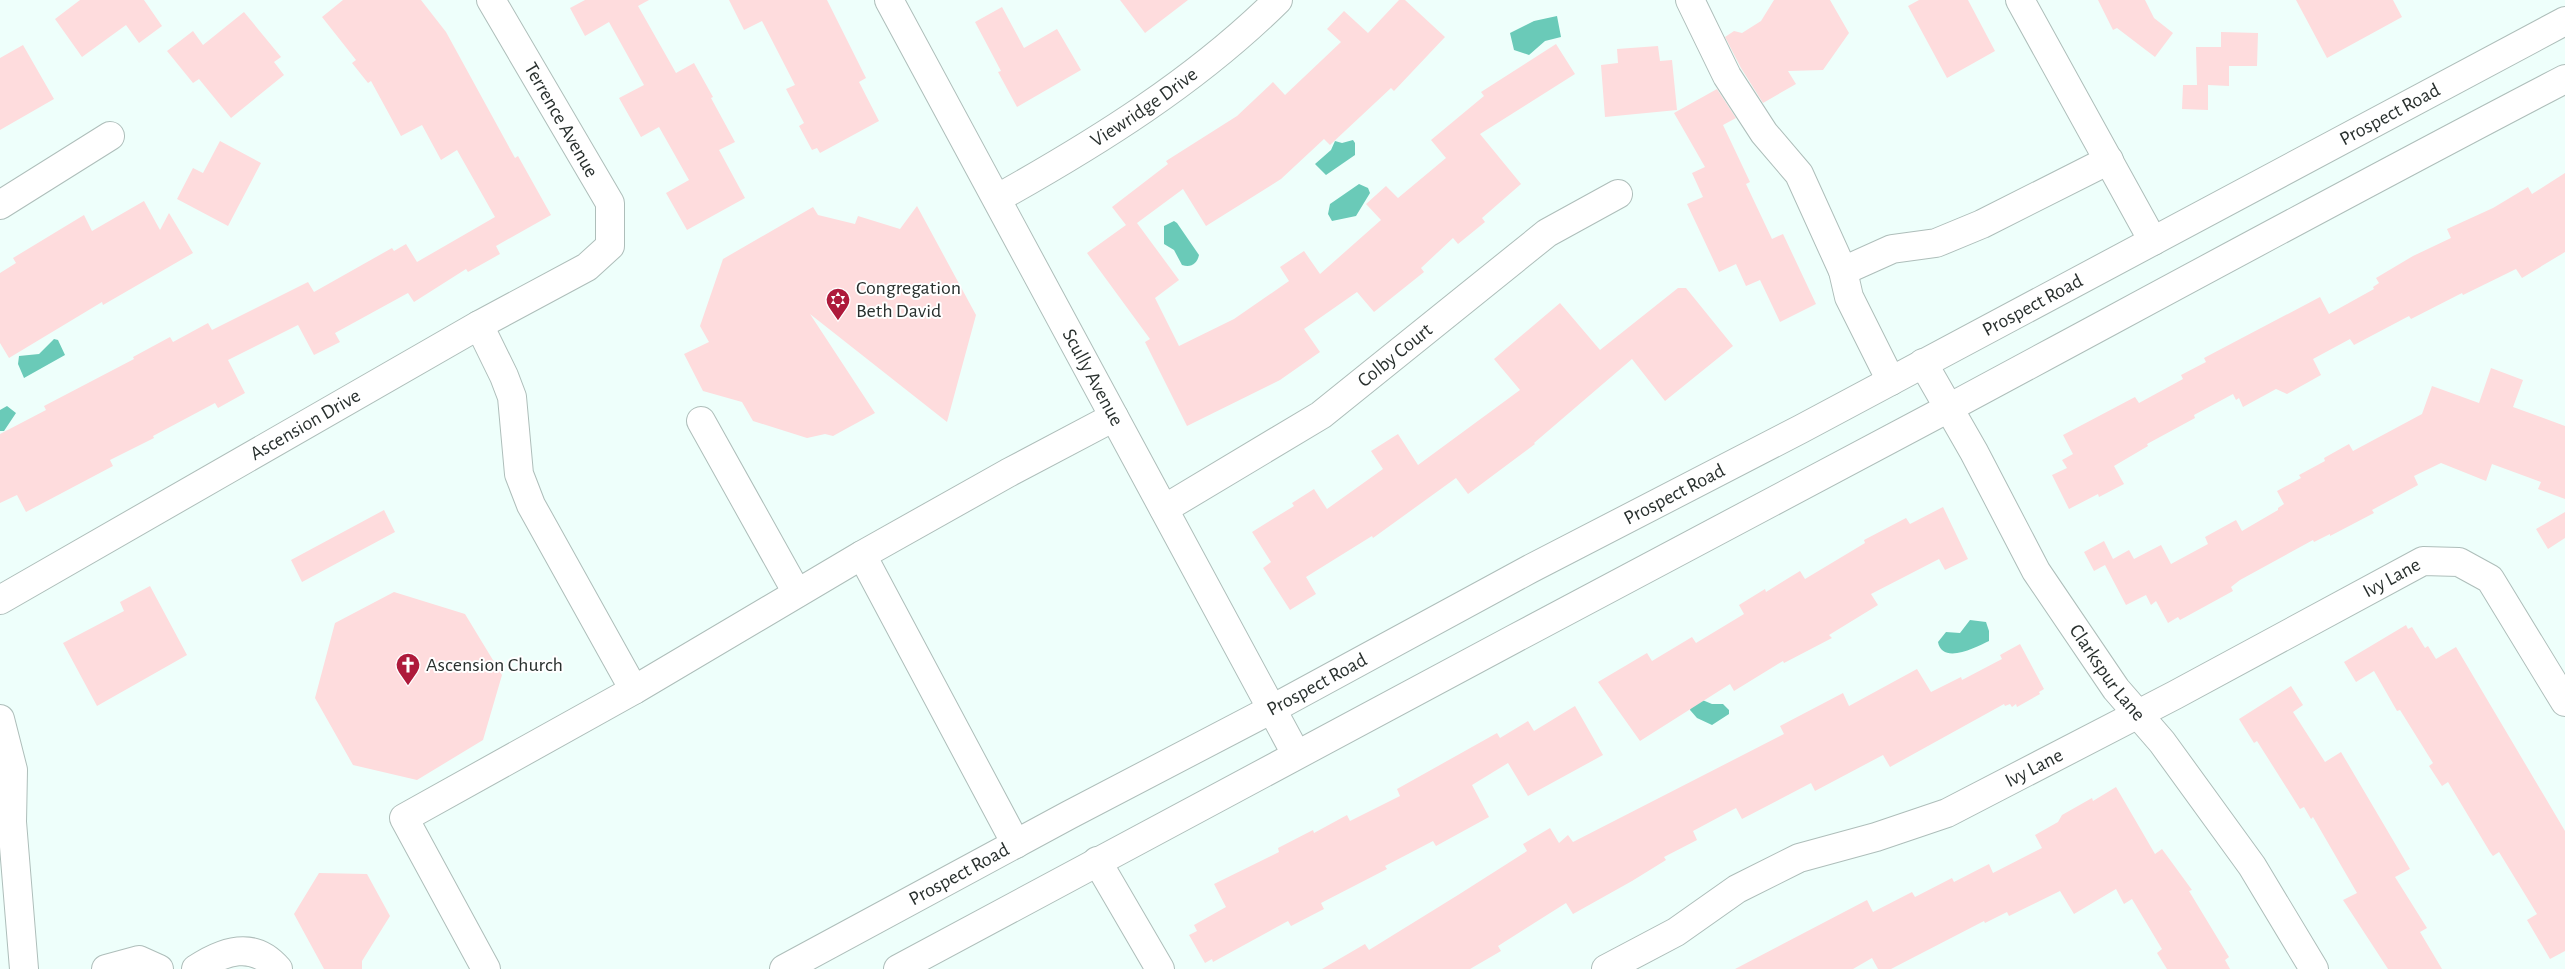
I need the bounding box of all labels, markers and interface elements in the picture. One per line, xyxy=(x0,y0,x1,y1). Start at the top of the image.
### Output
street label: Terrence Avenue xyxy=(520,59,602,181)
street label: Viewridge Drive xyxy=(1087,64,1201,151)
street label: Prospect Road xyxy=(2336,80,2443,149)
street label: Prospect Road xyxy=(1979,271,2086,340)
place label: Congregation Beth David xyxy=(856,278,961,321)
synagogue icon: Congregation Beth David xyxy=(825,287,851,321)
street label: Colby Court xyxy=(1354,319,1437,391)
street label: Scully Avenue xyxy=(1059,326,1127,429)
street label: Ascension Drive xyxy=(247,385,364,464)
street label: Prospect Road xyxy=(1621,460,1728,529)
street label: Ivy Lane xyxy=(2360,554,2424,601)
street label: Clarkspur Lane xyxy=(2065,621,2149,725)
street label: Prospect Road xyxy=(1264,650,1370,720)
church icon: Ascension Church xyxy=(395,652,421,686)
place label: Ascension Church xyxy=(426,655,563,675)
street label: Ivy Lane xyxy=(2002,745,2066,791)
street label: Prospect Road xyxy=(906,839,1012,909)

